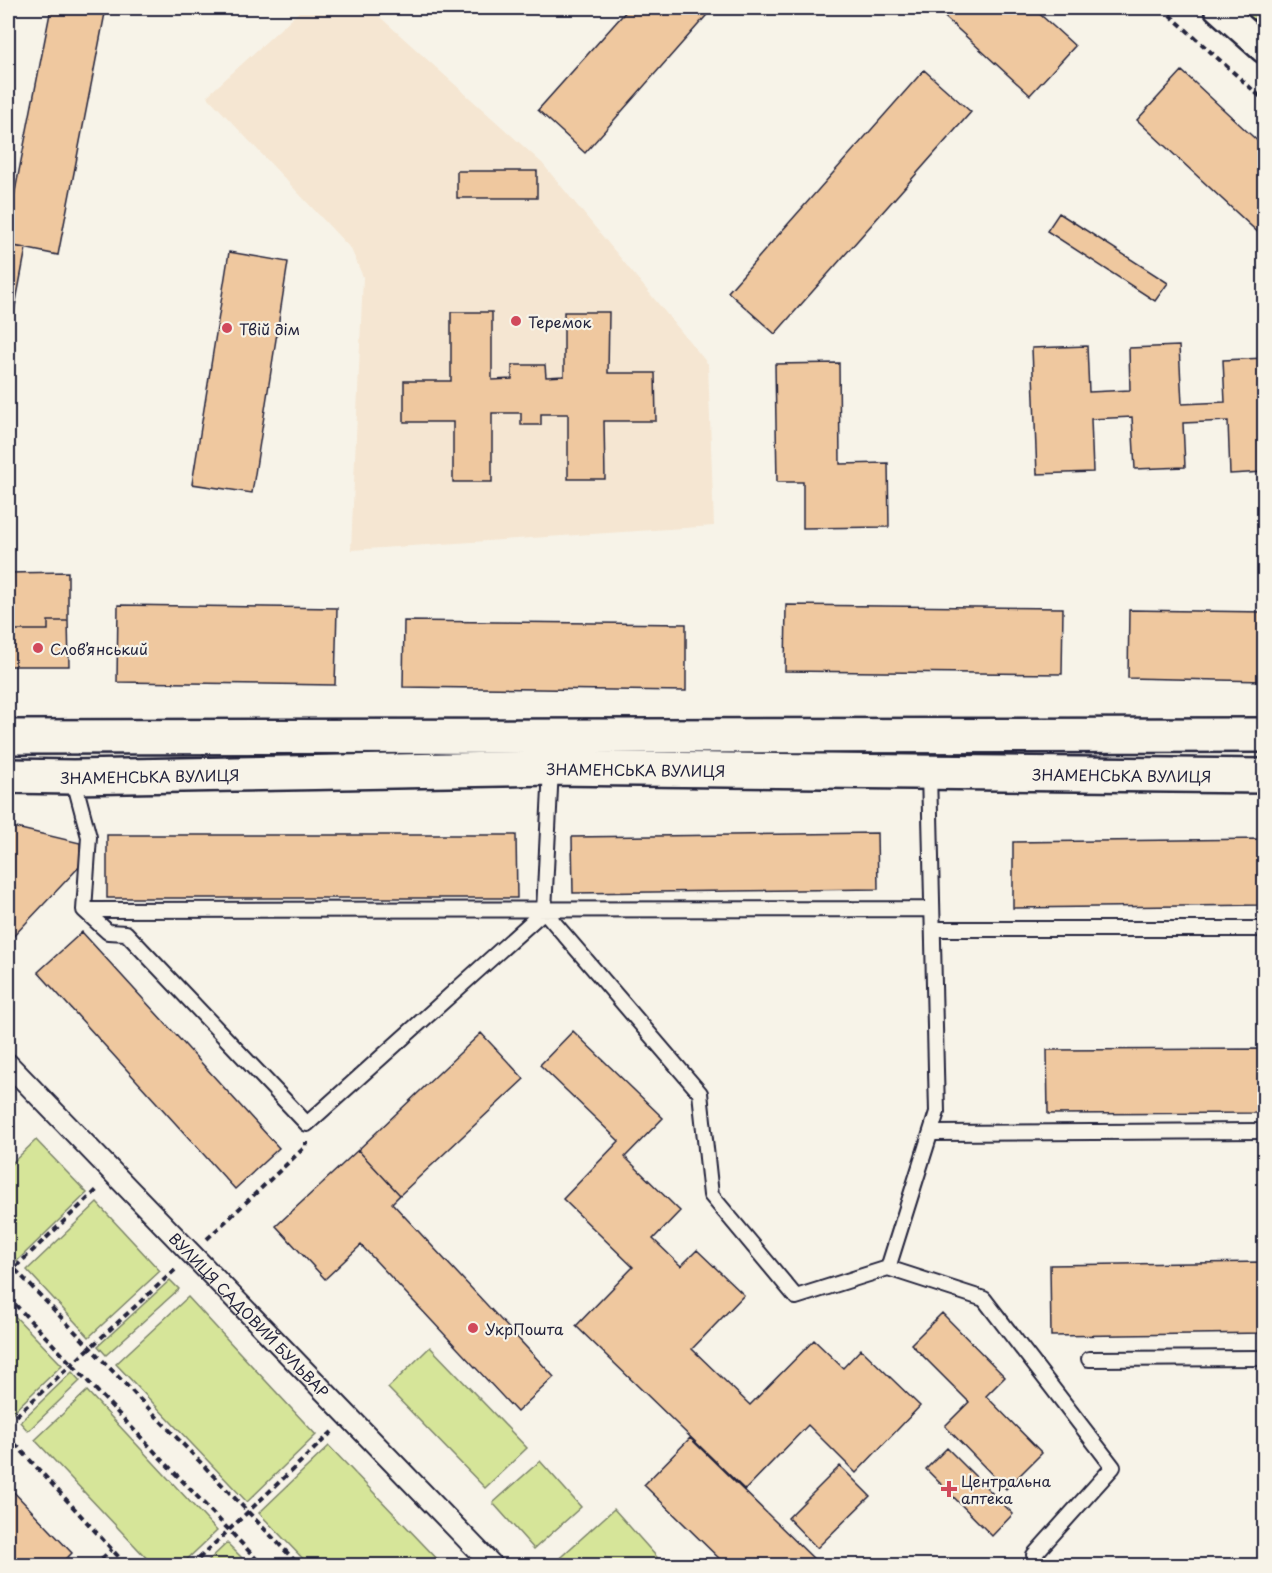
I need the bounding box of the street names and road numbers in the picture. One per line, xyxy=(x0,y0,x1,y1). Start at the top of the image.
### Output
street label: ЗНАМЕНСЬКА ВУЛИЦЯ xyxy=(546,756,725,781)
street label: ЗНАМЕНСЬКА ВУЛИЦЯ xyxy=(60,762,240,789)
street label: ЗНАМЕНСЬКА ВУЛИЦЯ xyxy=(1032,762,1211,787)
street label: ВУЛИЦЯ САДОВИЙ БУЛЬВАР xyxy=(165,1227,335,1402)

